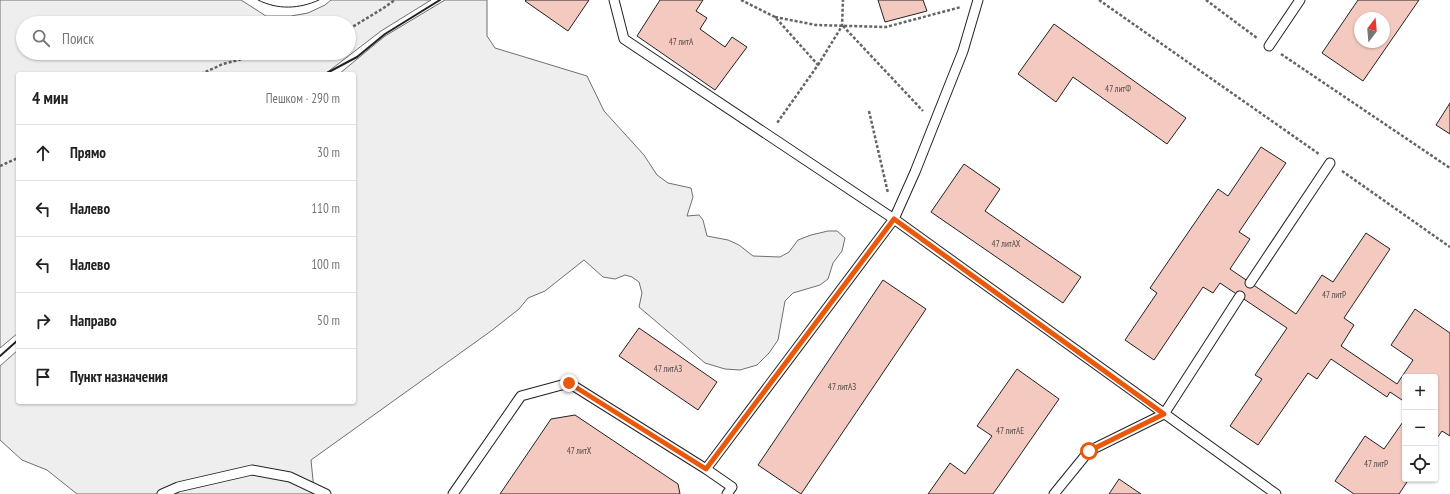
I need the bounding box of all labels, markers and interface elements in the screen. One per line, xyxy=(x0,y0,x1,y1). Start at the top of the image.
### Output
north arrow xyxy=(1354,12,1390,48)
search box xyxy=(16,16,356,60)
icon: search xyxy=(30,27,52,49)
text: Поиск xyxy=(62,29,94,48)
house number: 47 литА xyxy=(669,36,694,47)
house number: 47 литФ xyxy=(1105,83,1131,94)
text: 4 мин xyxy=(32,87,68,109)
text: Пешком · 290 m xyxy=(266,90,340,107)
icon: ahead xyxy=(32,142,54,164)
text: Прямо xyxy=(70,143,106,162)
text: 30 m xyxy=(317,144,340,161)
icon: left xyxy=(32,198,54,220)
text: Налево xyxy=(70,199,110,218)
text: 110 m xyxy=(311,200,340,217)
house number: 47 литАХ xyxy=(992,238,1021,249)
icon: left xyxy=(32,254,54,276)
text: Налево xyxy=(70,255,110,274)
text: 100 m xyxy=(311,256,340,273)
house number: 47 литР xyxy=(1322,289,1346,300)
icon: right xyxy=(32,310,54,332)
text: Направо xyxy=(70,311,117,330)
text: 50 m xyxy=(317,312,340,329)
house number: 47 литАЗ xyxy=(654,363,682,374)
icon: arrive xyxy=(32,366,54,388)
text: Пункт назначения xyxy=(70,367,168,386)
route end xyxy=(560,374,578,392)
map controls xyxy=(1402,374,1438,482)
button: + xyxy=(1402,374,1438,410)
house number: 47 литАЗ xyxy=(828,381,856,392)
button: − xyxy=(1402,410,1438,446)
house number: 47 литАЕ xyxy=(996,425,1024,436)
route start xyxy=(1080,442,1098,460)
house number: 47 литХ xyxy=(567,445,592,456)
button: locate xyxy=(1402,446,1438,482)
house number: 47 литР xyxy=(1364,458,1388,469)

